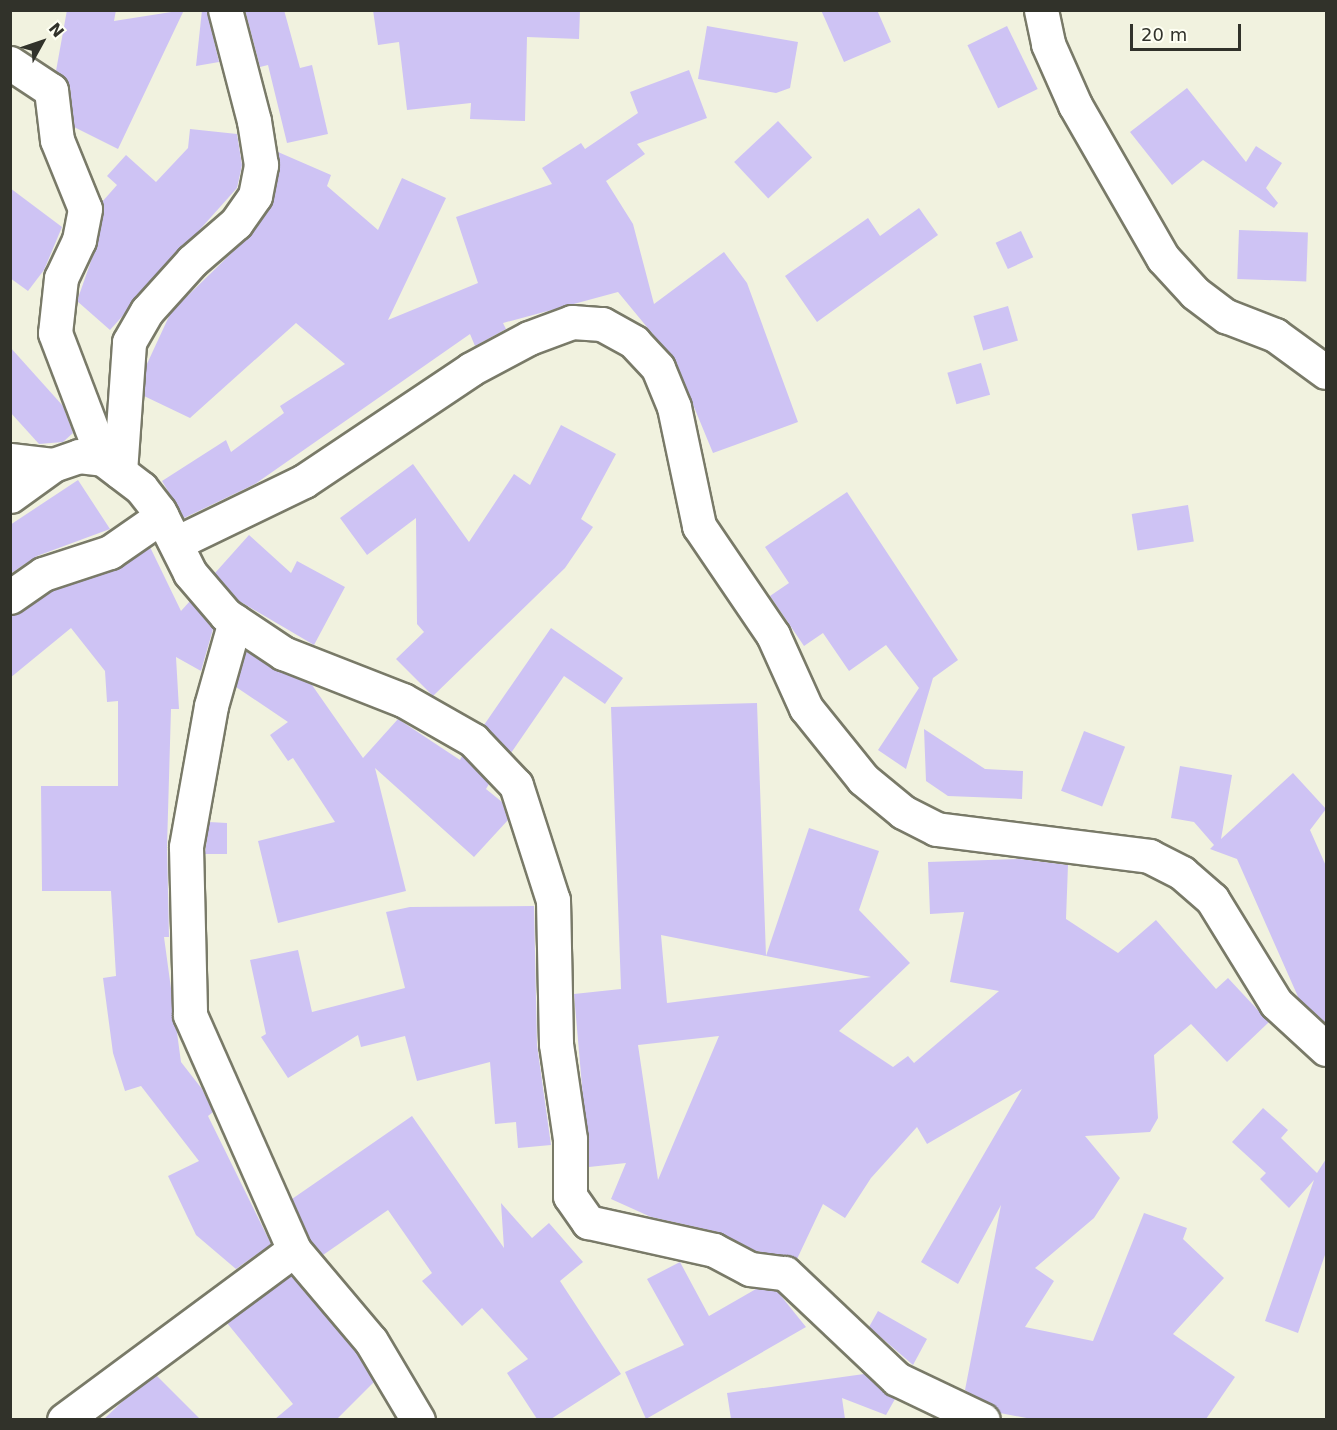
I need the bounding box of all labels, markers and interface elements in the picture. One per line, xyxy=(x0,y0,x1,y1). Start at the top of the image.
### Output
north arrow xyxy=(12,12,72,72)
scale bar xyxy=(1133,12,1244,50)
text: N xyxy=(45,19,68,41)
text: 20 m xyxy=(1141,24,1187,45)

